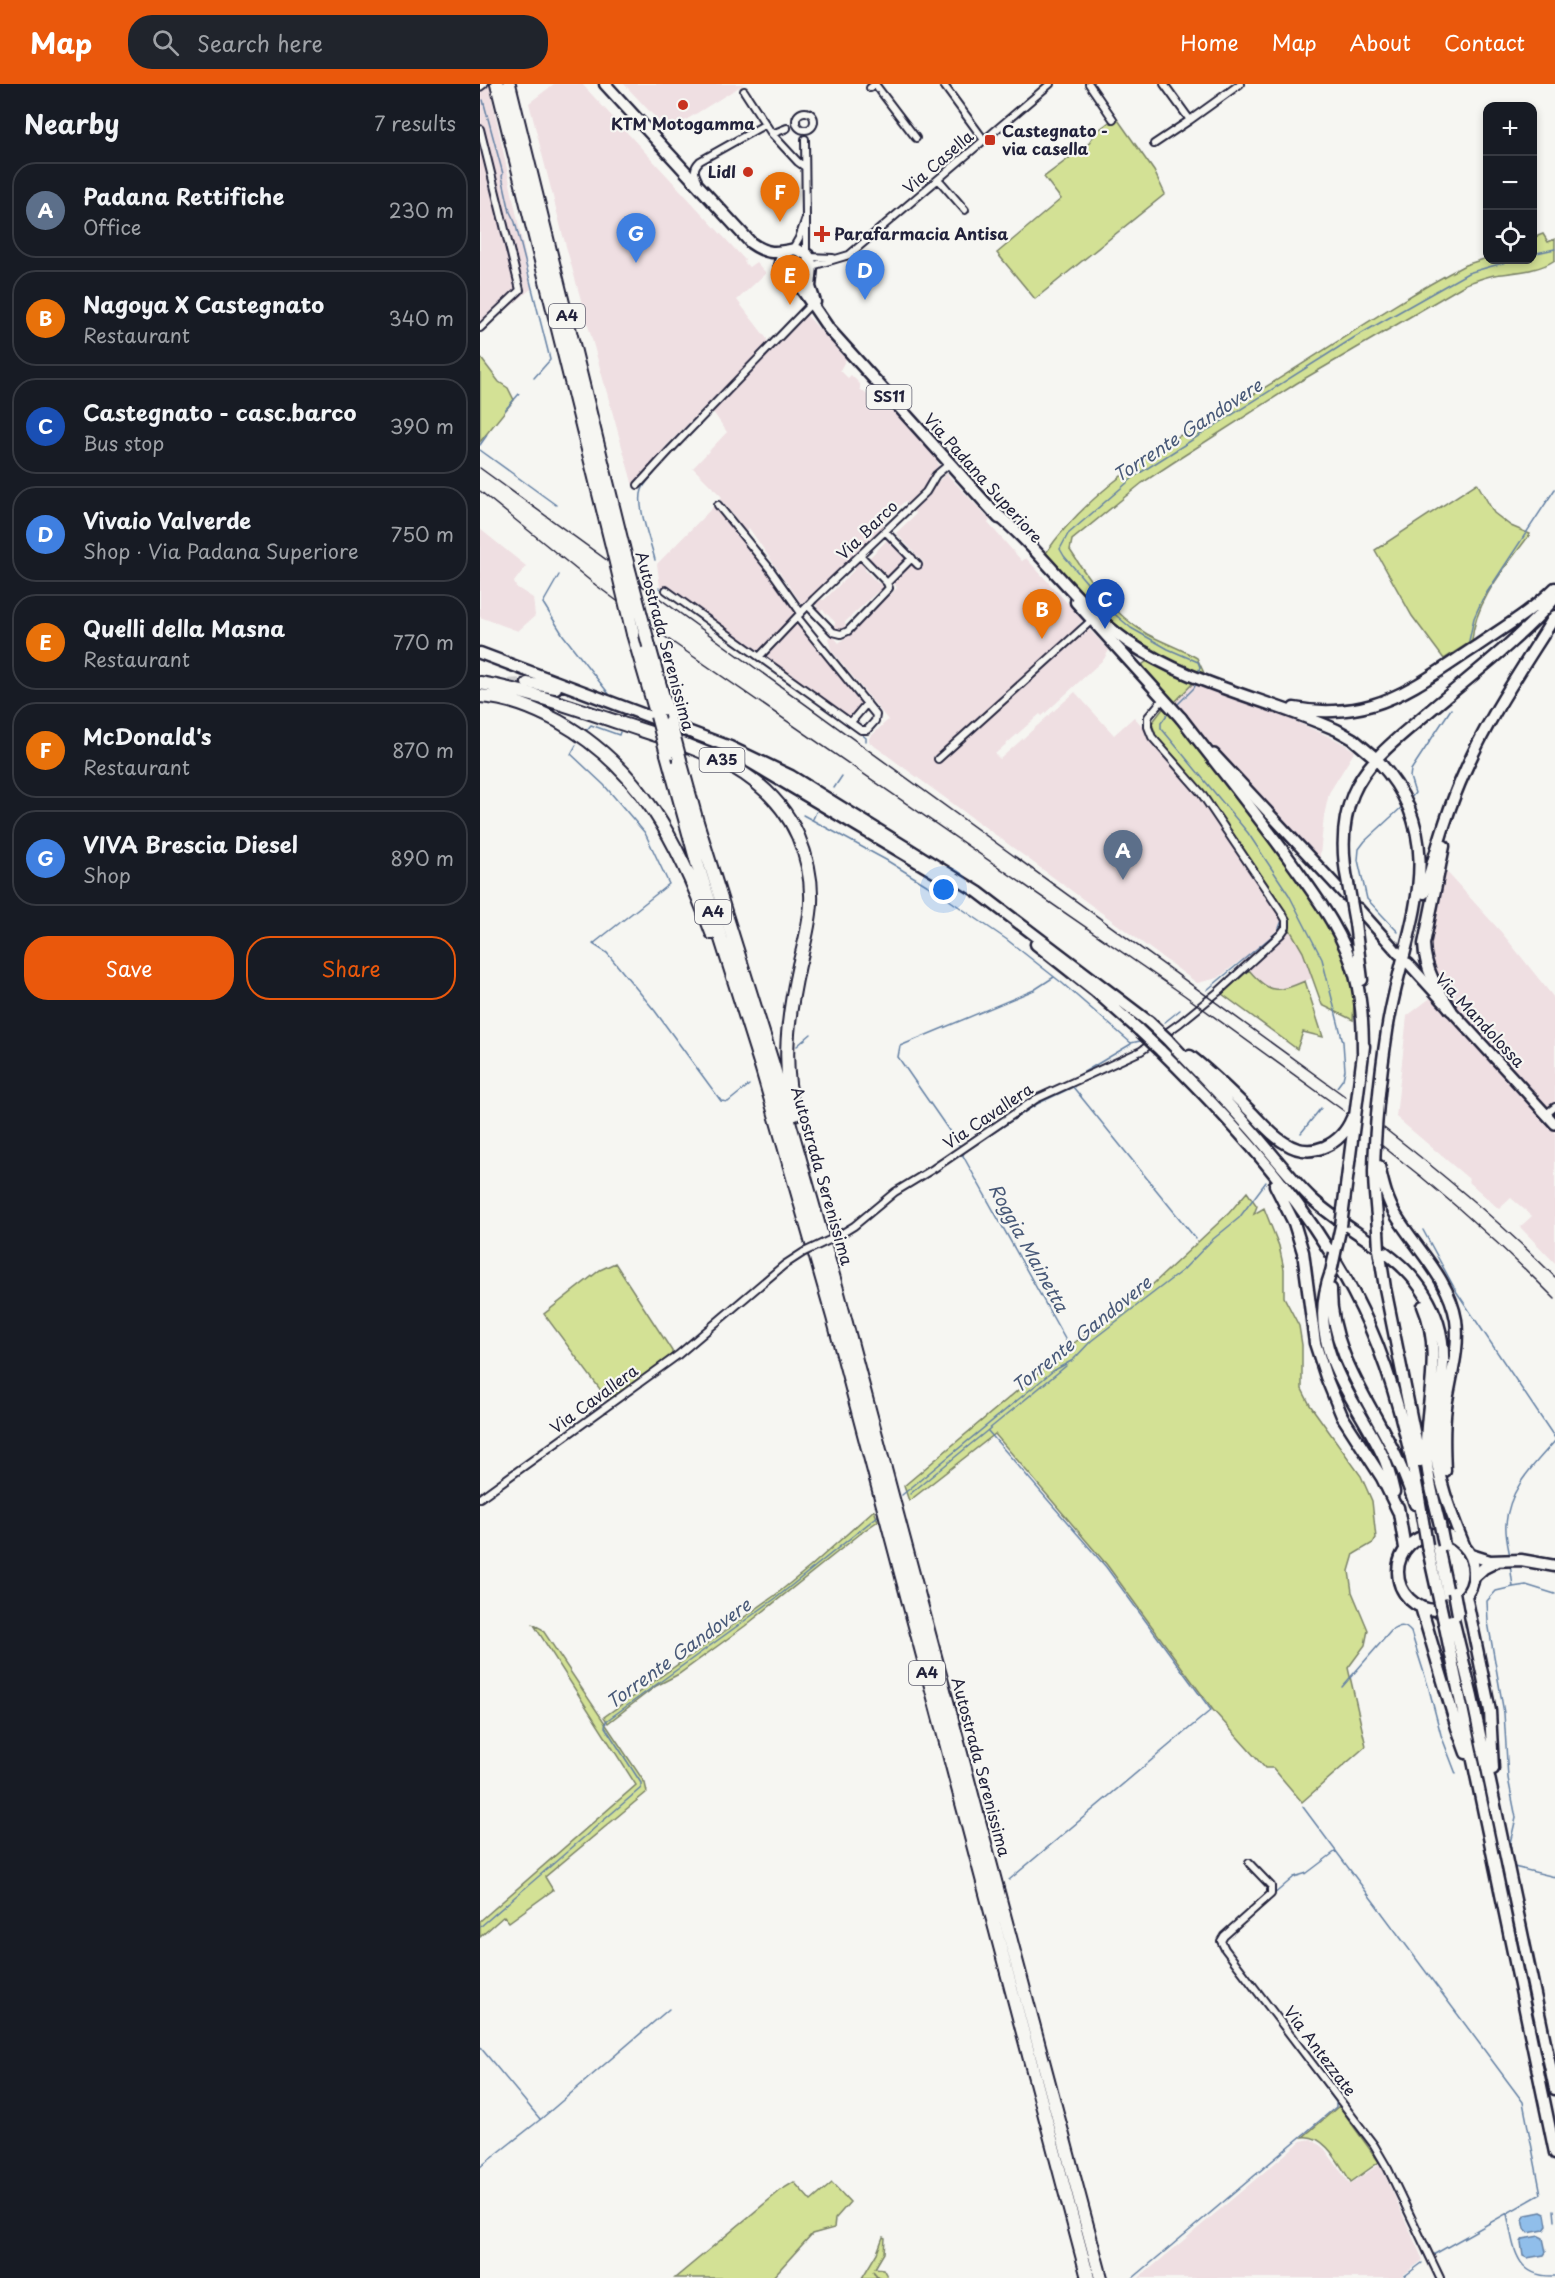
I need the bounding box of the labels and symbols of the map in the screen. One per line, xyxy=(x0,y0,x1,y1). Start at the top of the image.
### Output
marker: KTM Motogamma xyxy=(676,98,690,112)
place label: KTM Motogamma xyxy=(611,111,755,135)
place label: Castegnato - via casella xyxy=(1002,118,1108,160)
street label: Via Casella xyxy=(897,124,978,199)
marker: Castegnato - via casella xyxy=(983,133,997,147)
place label: Lidl xyxy=(708,159,736,183)
marker: Lidl xyxy=(741,165,755,179)
pin: F xyxy=(760,172,800,222)
pin: G xyxy=(616,214,656,263)
place label: Parafarmacia Antisa xyxy=(834,221,1008,245)
marker: Parafarmacia Antisa xyxy=(815,227,829,241)
pin: D xyxy=(846,250,884,300)
pin: E xyxy=(770,256,810,305)
road number: A4 xyxy=(549,304,585,328)
water label: Torrente Gandovere xyxy=(1107,371,1268,488)
road number: SS11 xyxy=(866,385,912,409)
street label: Via Padana Superiore xyxy=(919,407,1049,548)
street label: Via Barco xyxy=(830,494,902,565)
street label: Autostrada Serenissima xyxy=(630,548,701,733)
pin: C xyxy=(1086,580,1124,629)
pin: B xyxy=(1022,590,1062,639)
road number: A35 xyxy=(700,748,744,772)
pin: A xyxy=(1104,830,1142,880)
your location xyxy=(929,875,958,904)
road number: A4 xyxy=(695,900,731,924)
street label: Via Mandolossa xyxy=(1430,967,1531,1072)
street label: Via Cavallera xyxy=(938,1076,1037,1154)
street label: Autostrada Serenissima xyxy=(786,1084,860,1268)
water label: Roggia Mainetta xyxy=(983,1178,1076,1317)
water label: Torrente Gandovere xyxy=(1005,1268,1158,1399)
street label: Via Cavallera xyxy=(544,1358,643,1438)
water label: Torrente Gandovere xyxy=(600,1590,757,1714)
road number: A4 xyxy=(909,1661,945,1685)
street label: Autostrada Serenissima xyxy=(946,1674,1017,1859)
street label: Via Antezzate xyxy=(1279,2000,1363,2101)

